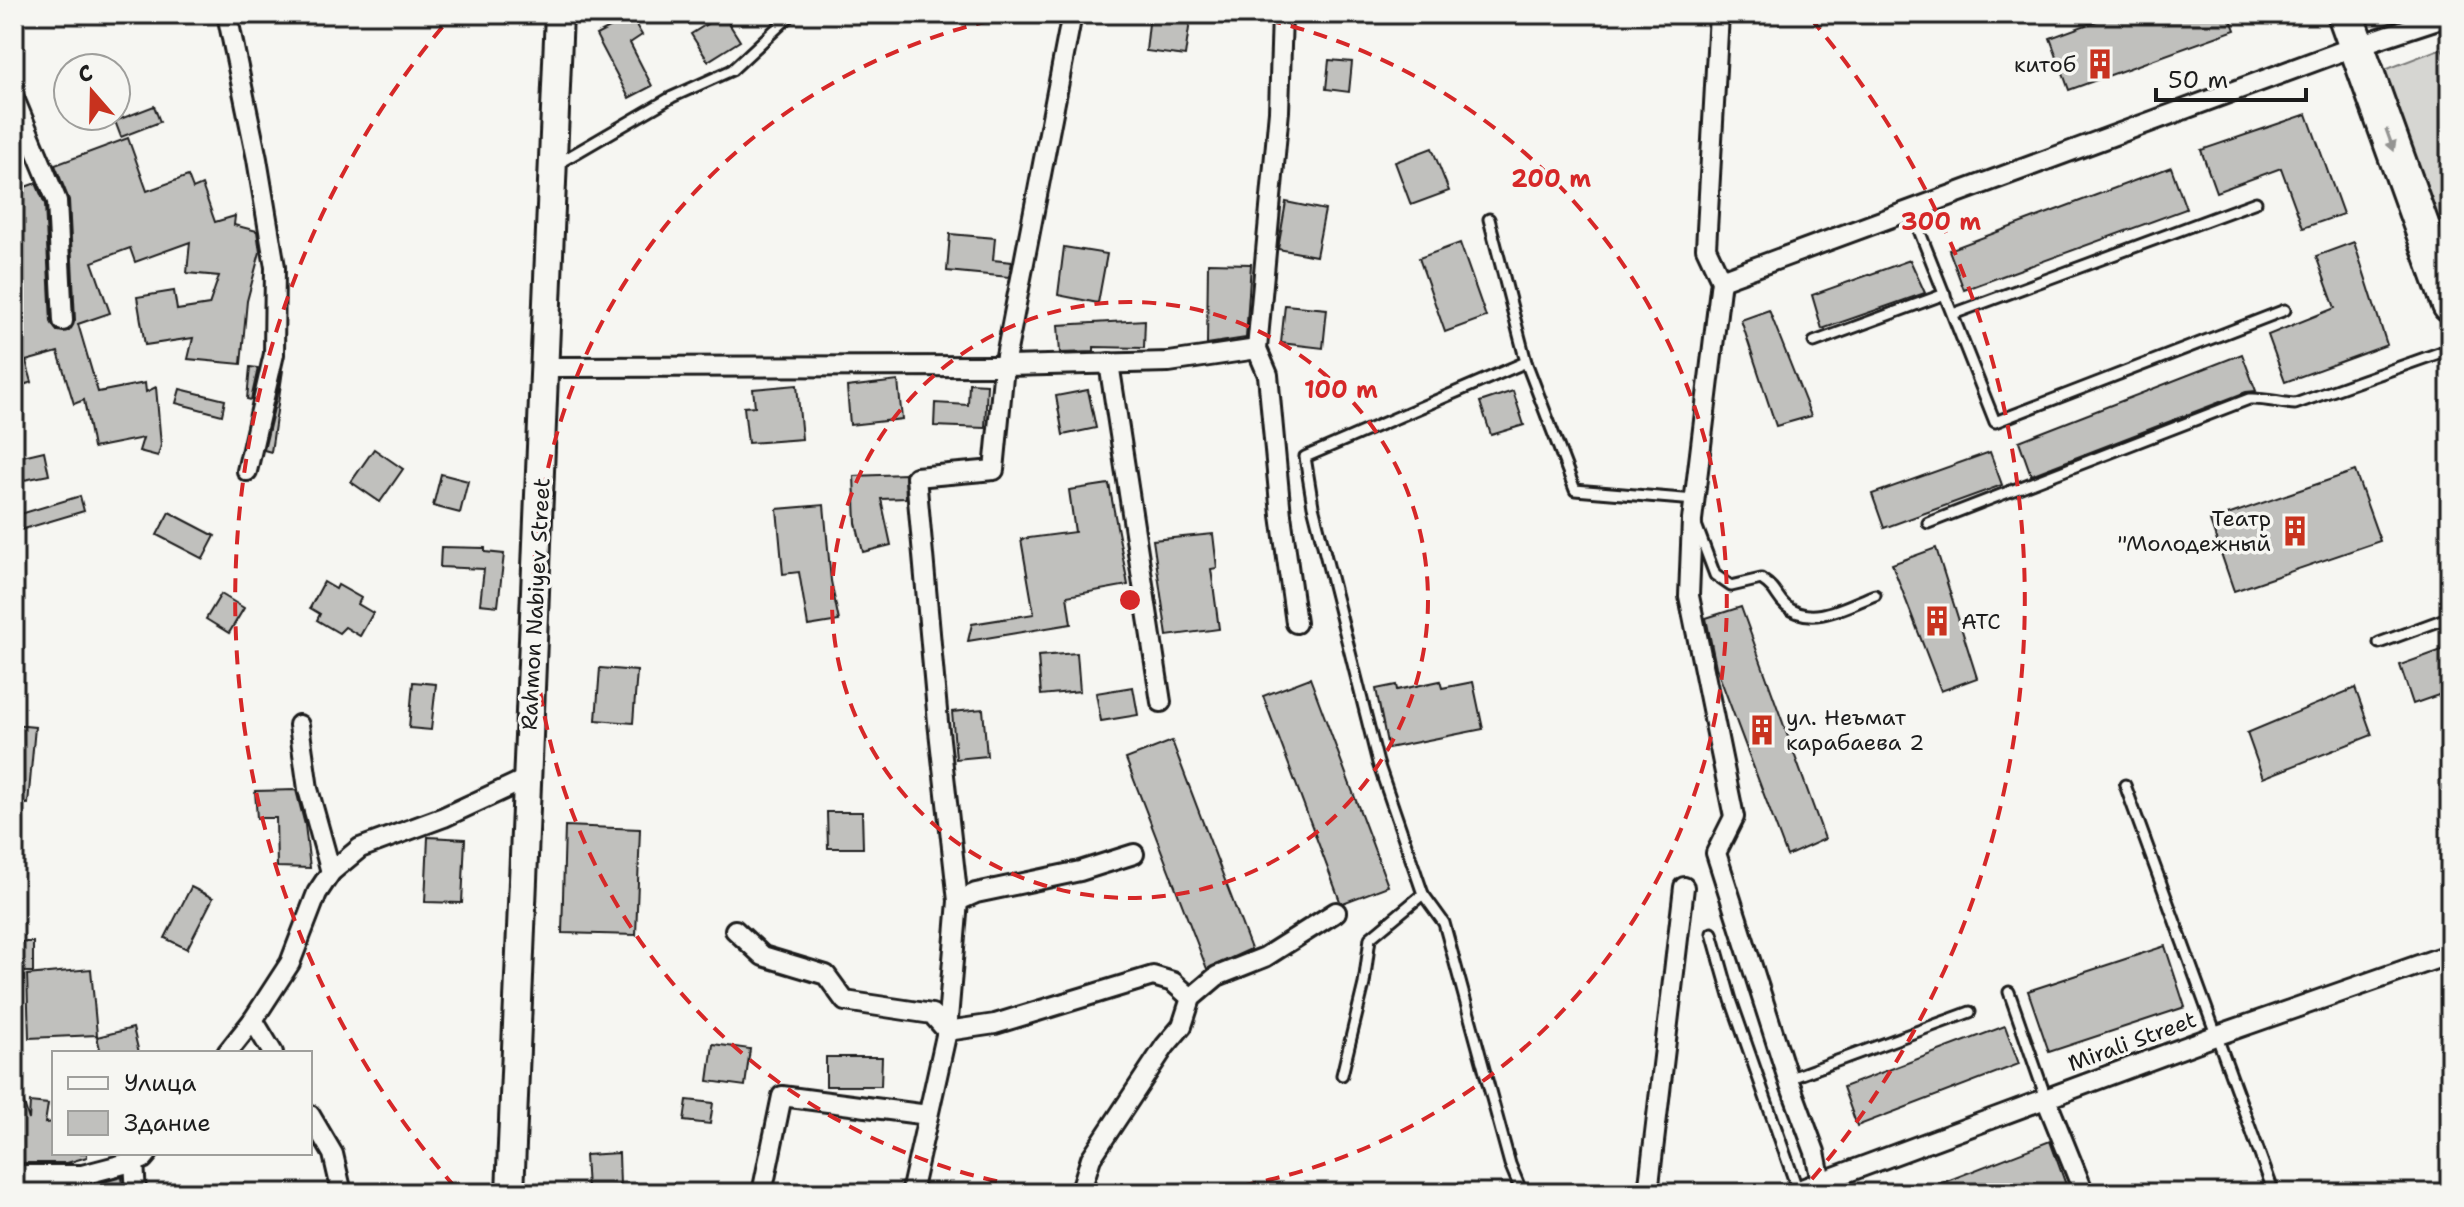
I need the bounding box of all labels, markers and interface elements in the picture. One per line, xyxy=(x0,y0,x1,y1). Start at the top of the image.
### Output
building icon: китоб xyxy=(2083,47,2117,81)
place label: китоб xyxy=(2014,50,2076,79)
north arrow xyxy=(52,52,132,132)
scale bar xyxy=(2156,52,2306,102)
text: С xyxy=(74,58,97,90)
text: 50 m xyxy=(2168,64,2228,96)
one-way arrow xyxy=(2385,128,2397,152)
text: 200 m xyxy=(1511,163,1591,195)
text: 300 m xyxy=(1901,206,1981,238)
text: 100 m xyxy=(1304,374,1378,406)
street label: Rahmon Nabiyev Street xyxy=(514,477,557,731)
place label: Театр "Молодежный xyxy=(2117,504,2271,558)
building icon: Театр "Молодежный xyxy=(2278,514,2312,548)
centre of rings xyxy=(1116,586,1144,614)
building icon: АТС xyxy=(1920,604,1954,638)
place label: АТС xyxy=(1961,607,2001,636)
place label: ул. Неъмат карабаева 2 xyxy=(1786,703,1924,757)
building icon: ул. Неъмат карабаева 2 xyxy=(1745,713,1779,747)
street label: Mirali Street xyxy=(2064,1005,2200,1078)
legend xyxy=(52,1051,312,1155)
text: Улица xyxy=(124,1067,197,1099)
text: Здание xyxy=(124,1107,211,1139)

